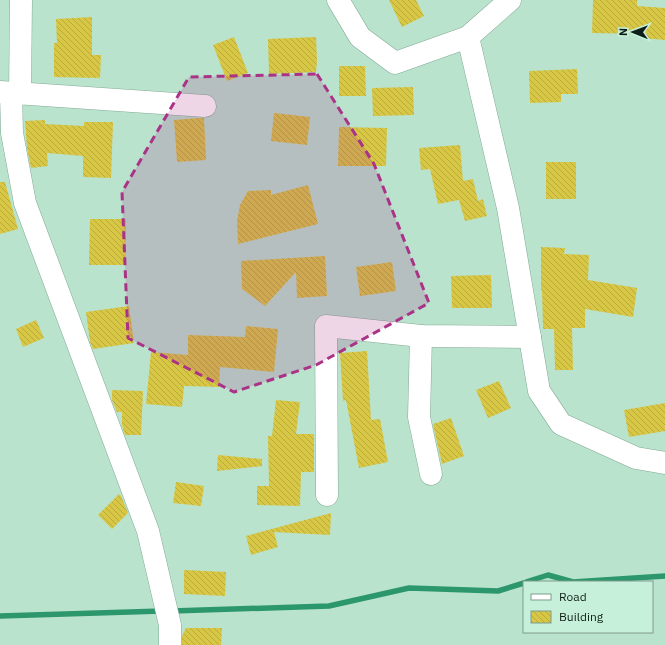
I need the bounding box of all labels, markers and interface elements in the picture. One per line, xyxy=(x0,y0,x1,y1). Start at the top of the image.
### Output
north arrow xyxy=(613,12,653,52)
text: N xyxy=(616,28,630,36)
legend xyxy=(523,581,653,633)
text: Road xyxy=(559,589,587,604)
text: Building xyxy=(559,609,604,624)

